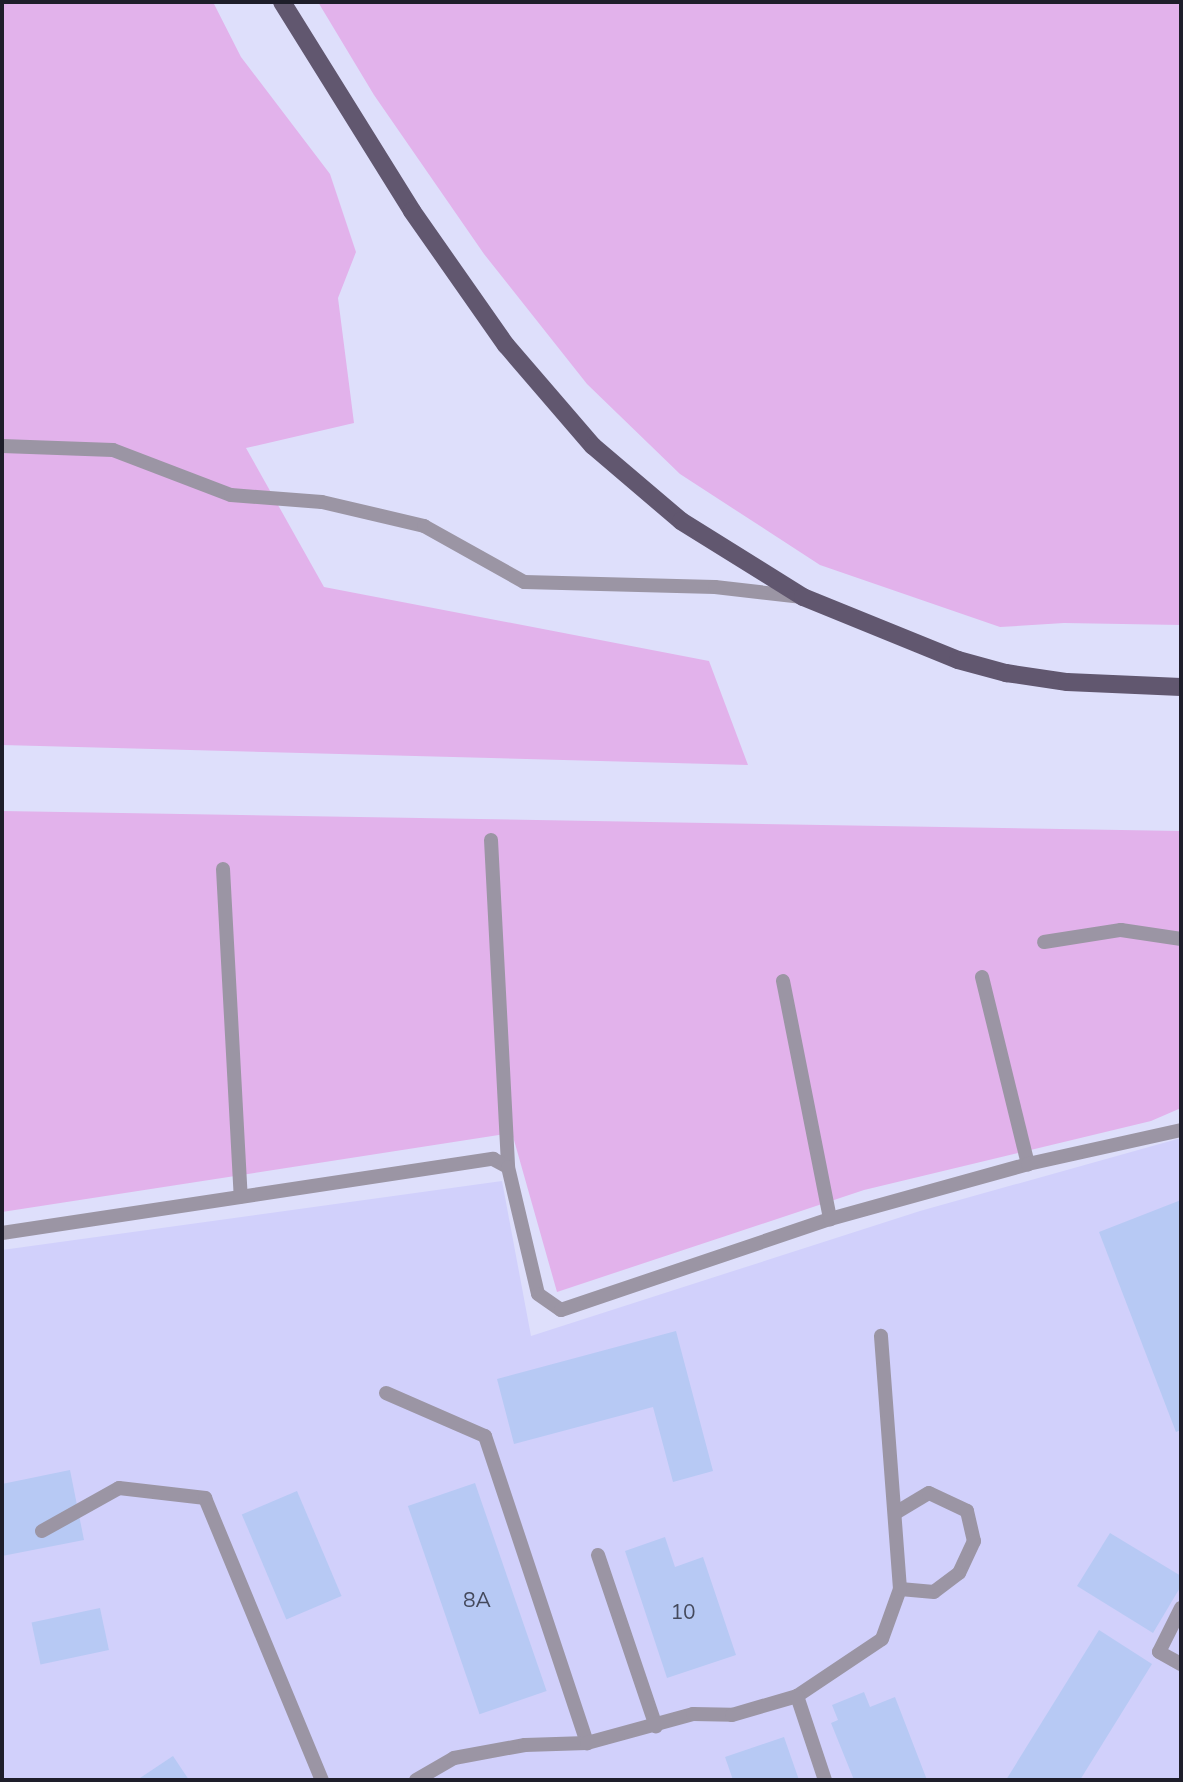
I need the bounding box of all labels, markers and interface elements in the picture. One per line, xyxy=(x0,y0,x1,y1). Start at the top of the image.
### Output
house number: 8А xyxy=(463,1586,491,1612)
house number: 10 xyxy=(670,1598,696,1624)

